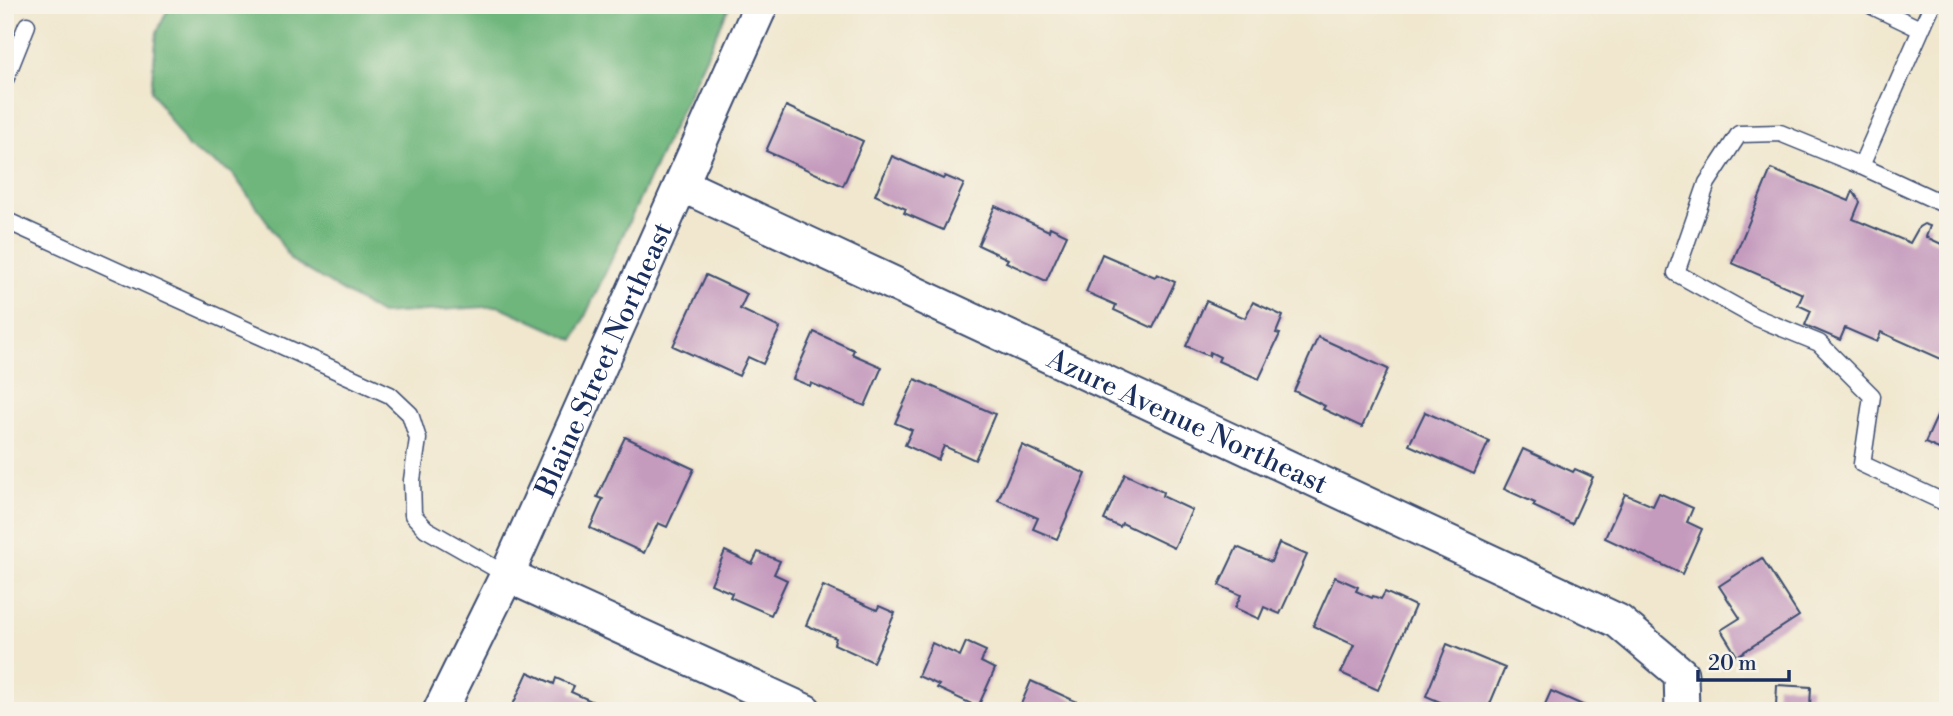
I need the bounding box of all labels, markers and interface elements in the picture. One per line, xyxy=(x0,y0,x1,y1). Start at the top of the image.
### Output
street label: Blaine Street Northeast xyxy=(528,217,681,503)
street label: Azure Avenue Northeast xyxy=(1040,341,1333,502)
scale bar xyxy=(1698,639,1788,683)
text: 20 m xyxy=(1708,651,1757,677)

